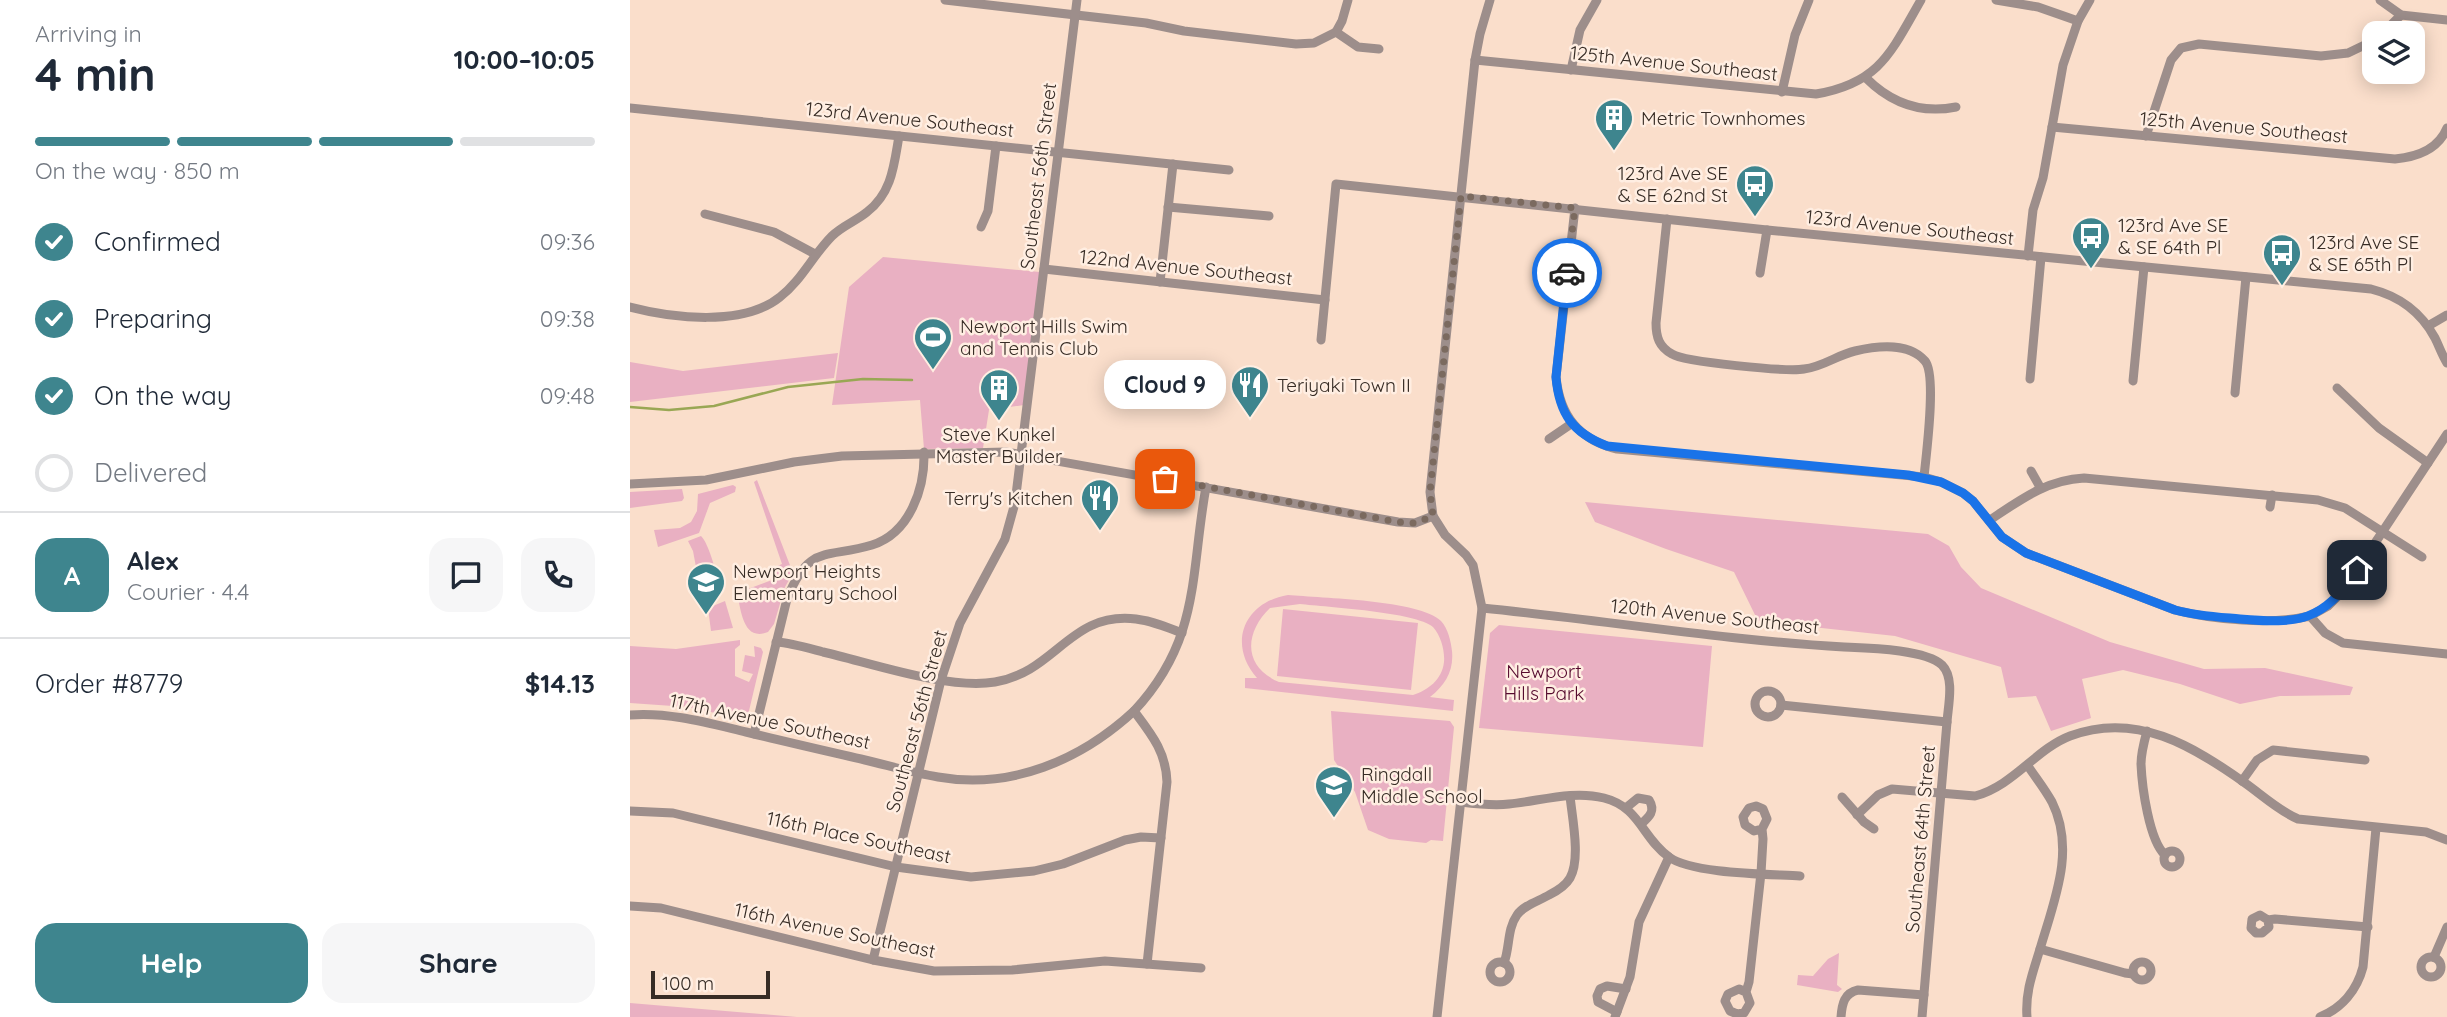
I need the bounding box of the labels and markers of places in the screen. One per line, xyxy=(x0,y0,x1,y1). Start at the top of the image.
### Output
building icon: Metric Townhomes xyxy=(1593,97,1635,152)
place label: Metric Townhomes xyxy=(1641,106,1806,130)
place label: 123rd Ave SE & SE 62nd St xyxy=(1618,161,1728,207)
bus stop icon: 123rd Ave SE & SE 62nd St xyxy=(1734,163,1776,218)
place label: 123rd Ave SE & SE 64th Pl xyxy=(2118,213,2228,259)
bus stop icon: 123rd Ave SE & SE 64th Pl xyxy=(2070,215,2112,270)
place label: 123rd Ave SE & SE 65th Pl xyxy=(2309,230,2419,276)
bus stop icon: 123rd Ave SE & SE 65th Pl xyxy=(2261,232,2303,287)
place label: Newport Hills Swim and Tennis Club xyxy=(960,314,1128,360)
sports icon: Newport Hills Swim and Tennis Club xyxy=(912,316,954,371)
callout: Cloud 9 xyxy=(1104,360,1226,409)
restaurant icon: Teriyaki Town II xyxy=(1229,364,1271,419)
building icon: Steve Kunkel Master Builder xyxy=(978,367,1020,422)
place label: Teriyaki Town II xyxy=(1277,373,1411,397)
place label: Steve Kunkel Master Builder xyxy=(936,422,1063,468)
pin xyxy=(1135,449,1195,509)
restaurant icon: Terry's Kitchen xyxy=(1079,477,1121,532)
place label: Terry's Kitchen xyxy=(944,486,1073,510)
pin xyxy=(2327,540,2387,600)
place label: Newport Heights Elementary School xyxy=(733,559,898,605)
school or university icon: Newport Heights Elementary School xyxy=(685,561,727,616)
place label: Ringdall Middle School xyxy=(1361,762,1483,808)
school or university icon: Ringdall Middle School xyxy=(1313,764,1355,819)

